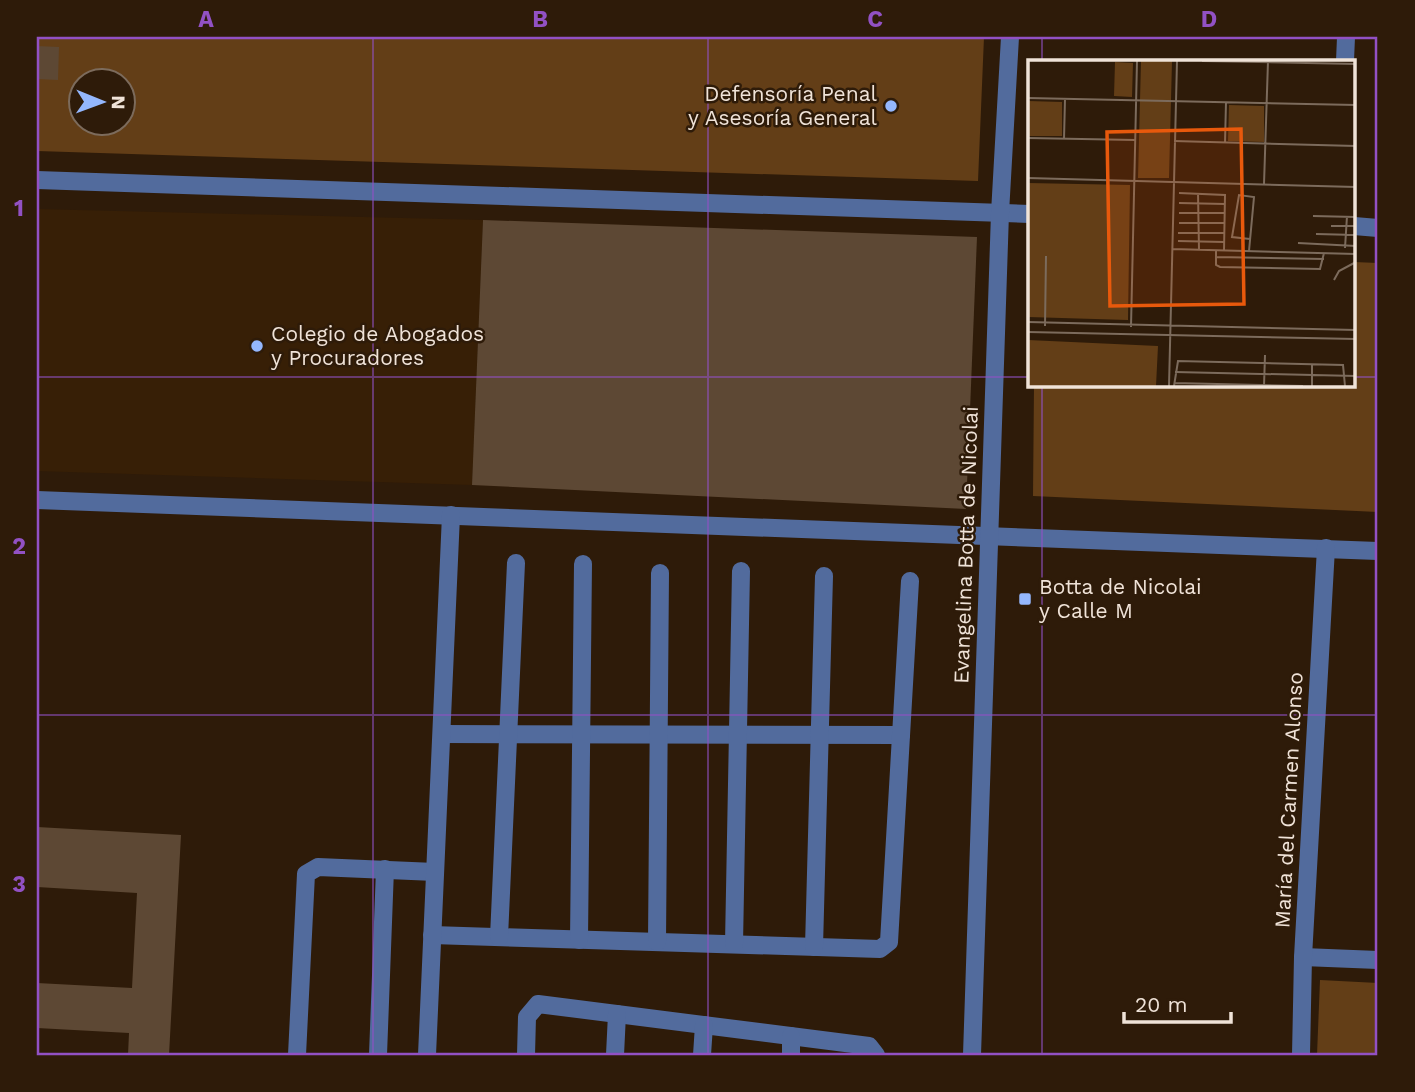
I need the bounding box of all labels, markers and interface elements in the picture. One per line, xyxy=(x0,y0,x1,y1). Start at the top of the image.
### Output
text: A xyxy=(198,6,214,33)
text: B xyxy=(532,6,548,33)
text: C xyxy=(867,6,883,33)
text: D xyxy=(1201,6,1217,33)
inset map xyxy=(1028,60,1356,387)
north arrow xyxy=(66,66,136,136)
place label: Defensoría Penal y Asesoría General xyxy=(688,81,878,130)
text: N xyxy=(107,95,130,110)
marker: Defensoría Penal y Asesoría General xyxy=(883,98,899,114)
text: 1 xyxy=(14,195,24,222)
place label: Colegio de Abogados y Procuradores xyxy=(271,321,484,370)
marker: Colegio de Abogados y Procuradores xyxy=(249,338,265,354)
street label: Evangelina Botta de Nicolai xyxy=(948,406,983,684)
text: 2 xyxy=(12,533,26,560)
place label: Botta de Nicolai y Calle M xyxy=(1039,574,1202,623)
marker: Botta de Nicolai y Calle M xyxy=(1017,591,1033,607)
street label: María del Carmen Alonso xyxy=(1269,671,1308,929)
text: 3 xyxy=(12,871,26,898)
scale bar xyxy=(1124,980,1231,1024)
text: 20 m xyxy=(1135,992,1187,1017)

